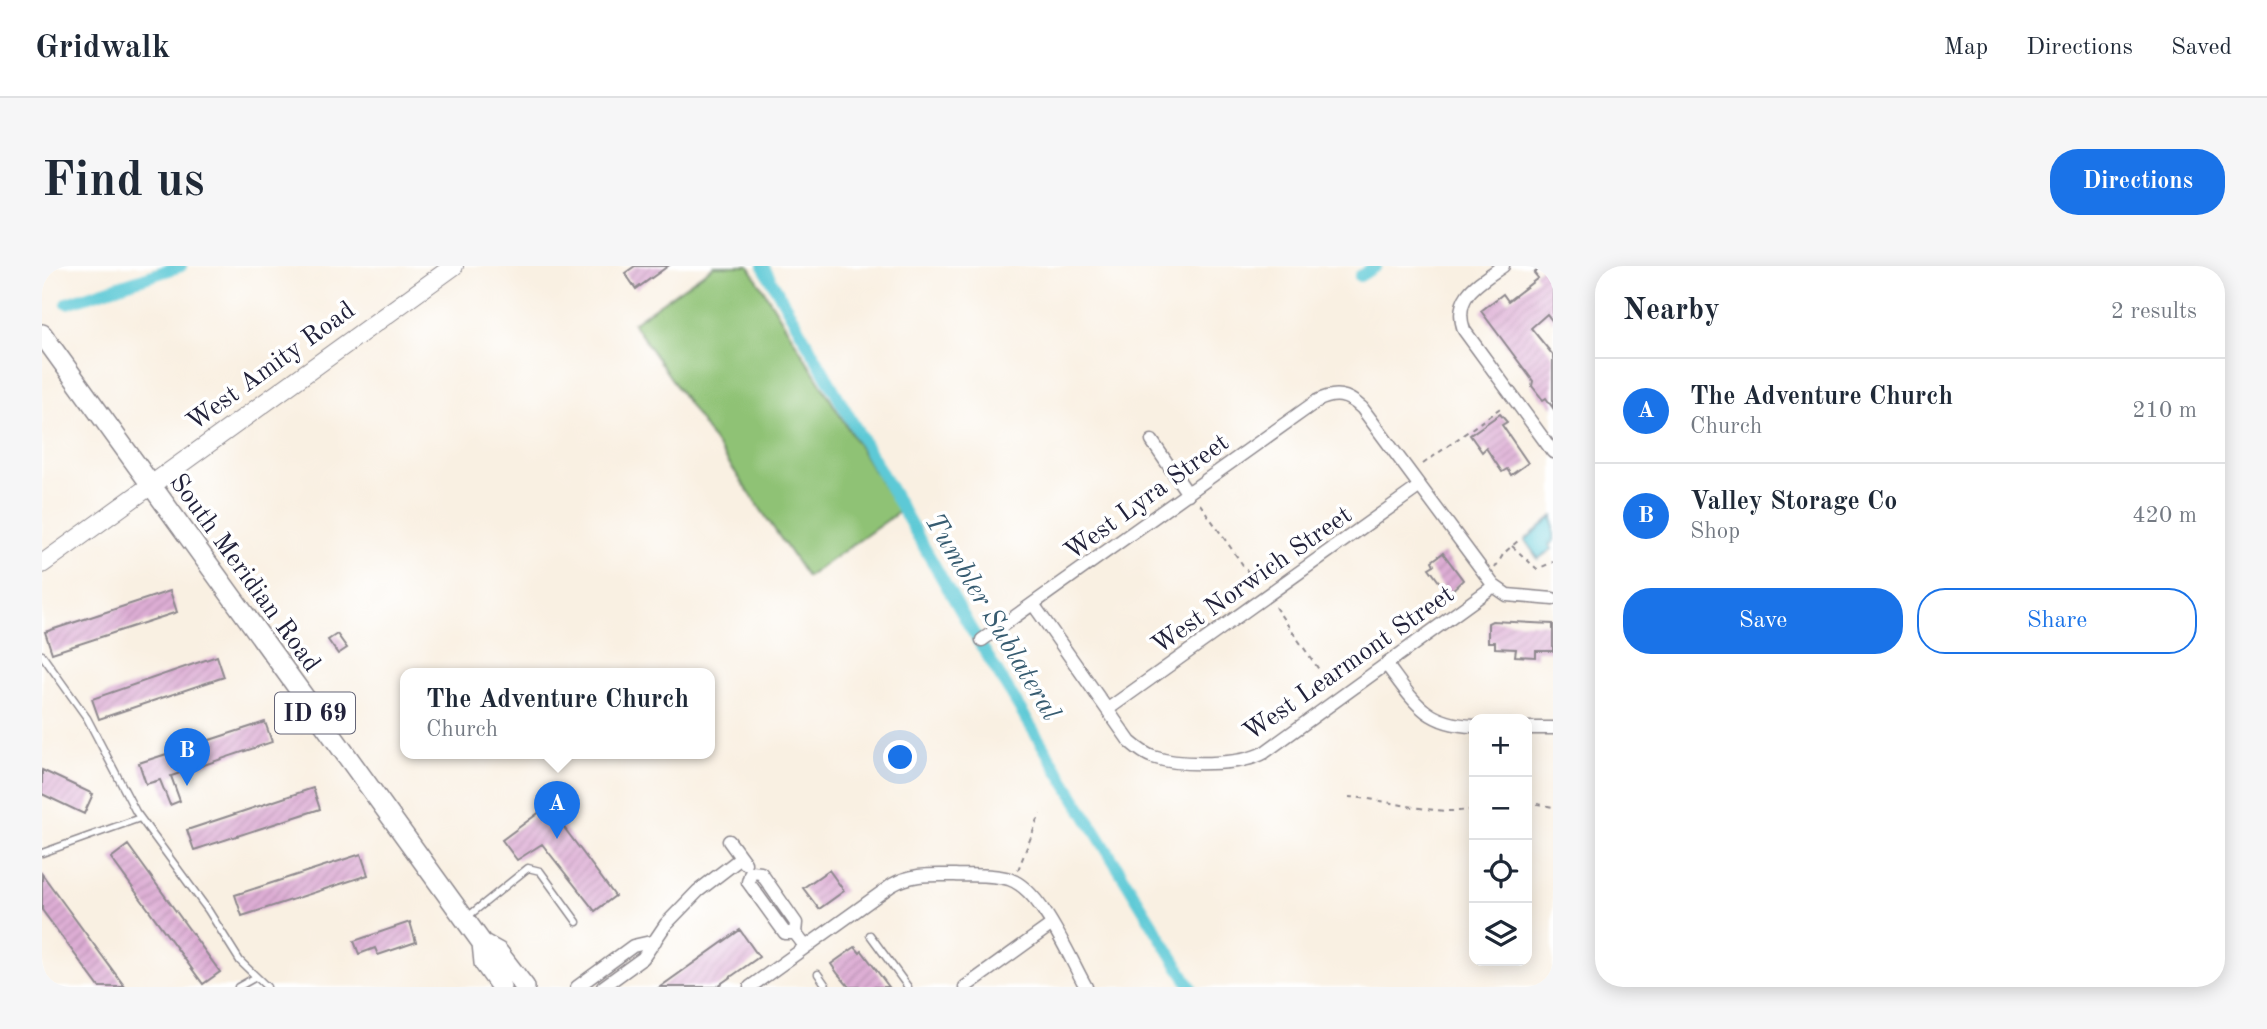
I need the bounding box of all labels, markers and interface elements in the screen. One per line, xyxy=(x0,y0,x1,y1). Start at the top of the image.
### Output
text: Gridwalk xyxy=(35,32,170,65)
text: Map xyxy=(1944,36,1988,60)
text: Directions xyxy=(2026,36,2133,60)
text: Saved xyxy=(2171,36,2232,60)
button: Directions xyxy=(2050,149,2225,215)
text: Find us xyxy=(42,158,205,207)
text: Nearby xyxy=(1623,296,1720,326)
street label: West Amity Road xyxy=(182,297,360,436)
text: 2 results xyxy=(2111,300,2197,323)
text: The Adventure Church xyxy=(1690,384,1953,410)
text: A xyxy=(1637,399,1655,422)
text: 210 m xyxy=(2132,399,2197,422)
text: Church xyxy=(1690,415,1762,438)
street label: West Lyra Street xyxy=(1060,430,1234,566)
street label: South Meridian Road xyxy=(164,469,325,677)
text: Valley Storage Co xyxy=(1690,489,1897,515)
street label: West Norwich Street xyxy=(1147,502,1357,659)
text: B xyxy=(1638,504,1654,527)
text: 420 m xyxy=(2132,504,2197,527)
water label: Tumbler Sublateral xyxy=(919,509,1064,726)
text: Shop xyxy=(1690,520,1740,543)
street label: West Learmont Street xyxy=(1239,581,1459,746)
button: Save xyxy=(1623,588,1903,654)
button: Share xyxy=(1917,588,2197,654)
popup xyxy=(400,668,715,759)
text: The Adventure Church xyxy=(426,687,689,713)
road number: ID 69 xyxy=(275,692,355,733)
map controls xyxy=(1469,714,1532,966)
button: + xyxy=(1469,714,1532,777)
text: Church xyxy=(426,718,498,741)
pin: B xyxy=(164,728,210,786)
your location xyxy=(883,740,917,774)
button: − xyxy=(1469,777,1532,840)
pin: A xyxy=(534,781,580,839)
button: locate xyxy=(1469,840,1532,903)
button: layers xyxy=(1469,903,1532,966)

